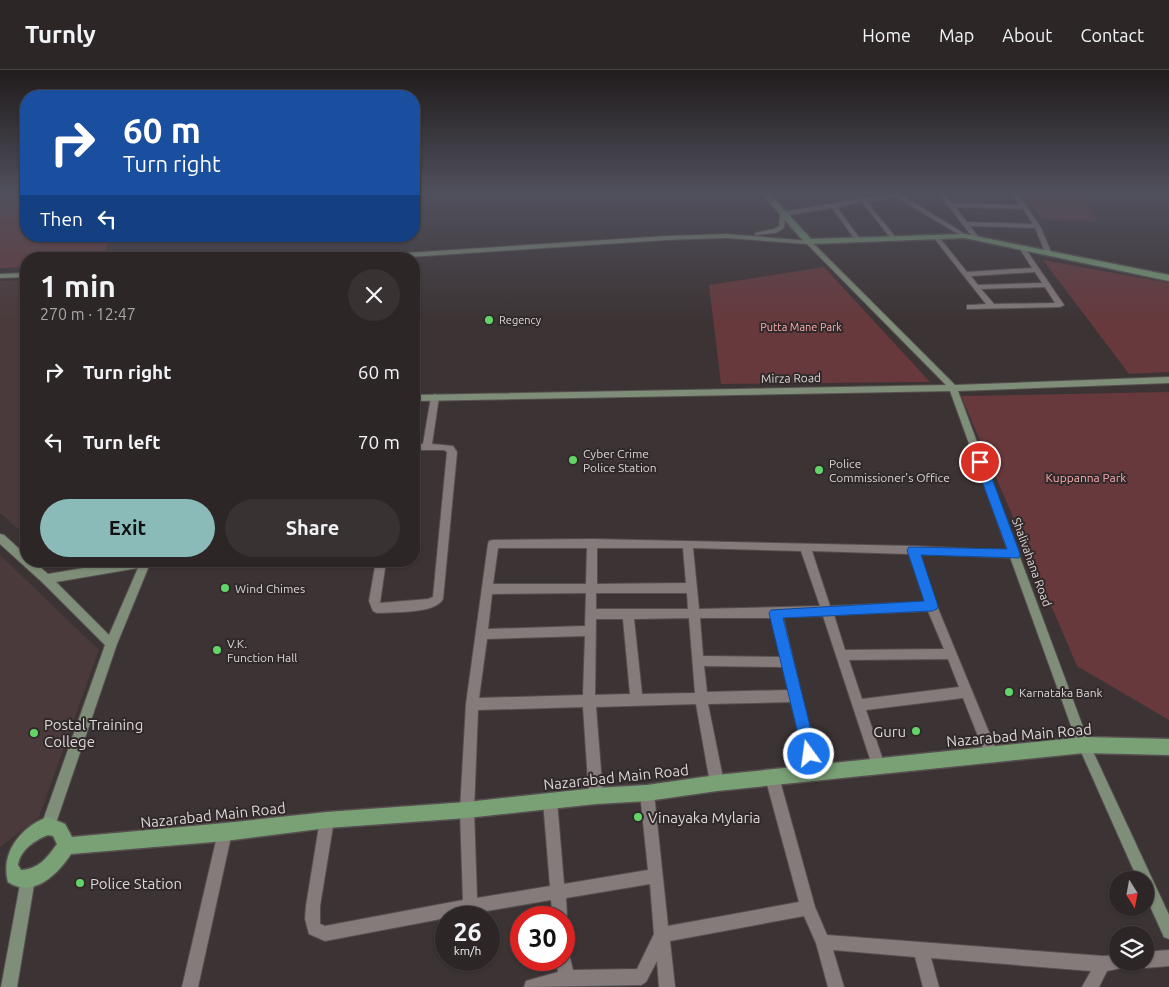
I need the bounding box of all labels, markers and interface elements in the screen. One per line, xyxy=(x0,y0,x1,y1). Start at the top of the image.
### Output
text: Turnly xyxy=(25,21,96,48)
text: Home xyxy=(862,25,911,45)
text: Map xyxy=(939,25,974,45)
text: About xyxy=(1002,25,1052,45)
text: Contact xyxy=(1080,25,1144,45)
icon: right xyxy=(40,110,105,175)
text: 60 m xyxy=(123,110,201,150)
text: Turn right xyxy=(123,151,221,176)
icon: left xyxy=(93,205,121,233)
text: Then xyxy=(40,208,83,230)
text: 1 min xyxy=(40,269,116,303)
button: close xyxy=(348,269,400,321)
text: 270 m · 12:47 xyxy=(40,305,136,323)
marker: Regency xyxy=(483,314,495,326)
place label: Regency xyxy=(499,314,542,326)
park label: Putta Mane Park xyxy=(760,321,842,333)
icon: right xyxy=(40,358,68,386)
text: Turn right xyxy=(83,361,171,383)
text: 60 m xyxy=(358,361,400,383)
street label: Mirza Road xyxy=(761,371,821,385)
icon: left xyxy=(40,428,68,456)
text: Turn left xyxy=(83,431,161,453)
text: 70 m xyxy=(358,431,400,453)
pin xyxy=(959,441,1001,483)
place label: Cyber Crime Police Station xyxy=(583,447,657,474)
icon: arrive xyxy=(966,448,994,476)
marker: Cyber Crime Police Station xyxy=(567,454,579,466)
place label: Police Commissioner's Office xyxy=(829,457,950,484)
marker: Police Commissioner's Office xyxy=(813,464,825,476)
park label: Kuppanna Park xyxy=(1046,471,1126,484)
button: Exit xyxy=(40,499,215,557)
button: Share xyxy=(225,499,400,557)
street label: Shalivahana Road xyxy=(1010,516,1054,608)
marker: Wind Chimes xyxy=(219,582,231,594)
place label: Wind Chimes xyxy=(235,582,305,595)
place label: V.K. Function Hall xyxy=(227,637,298,664)
marker: V.K. Function Hall xyxy=(211,644,223,656)
marker: Karnataka Bank xyxy=(1003,686,1015,698)
place label: Karnataka Bank xyxy=(1019,686,1103,699)
place label: Postal Training College xyxy=(44,716,143,750)
street label: Nazarabad Main Road xyxy=(946,720,1092,750)
place label: Guru xyxy=(873,723,906,740)
marker: Guru xyxy=(910,725,922,737)
marker: Postal Training College xyxy=(28,727,40,739)
position arrow xyxy=(782,727,834,779)
street label: Nazarabad Main Road xyxy=(542,761,690,793)
street label: Nazarabad Main Road xyxy=(139,799,287,831)
place label: Vinayaka Mylaria xyxy=(648,809,761,826)
marker: Vinayaka Mylaria xyxy=(632,811,644,823)
north arrow xyxy=(1109,871,1154,916)
map controls xyxy=(1109,871,1154,971)
place label: Police Station xyxy=(90,875,182,892)
marker: Police Station xyxy=(74,877,86,889)
speed limit sign: 30 xyxy=(510,906,575,971)
text: 26 xyxy=(453,918,482,946)
button: layers xyxy=(1109,926,1154,971)
text: km/h xyxy=(454,944,481,957)

